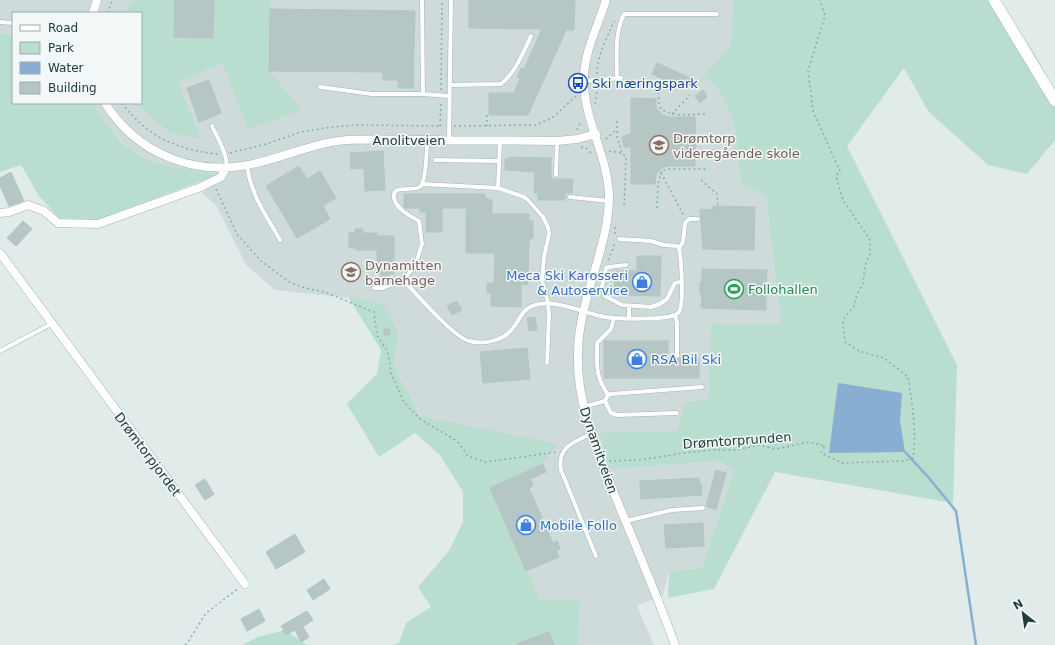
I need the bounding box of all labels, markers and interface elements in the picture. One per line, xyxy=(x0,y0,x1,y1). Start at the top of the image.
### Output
legend xyxy=(12,12,142,104)
text: Road xyxy=(48,21,78,35)
text: Park xyxy=(48,41,74,55)
text: Water xyxy=(48,61,84,75)
bus stop icon: Ski næringspark xyxy=(567,72,589,94)
place label: Ski næringspark xyxy=(592,76,698,91)
text: Building xyxy=(48,81,97,95)
place label: Drømtorp videregående skole xyxy=(673,131,800,161)
street label: Anolitveien xyxy=(373,133,445,148)
school or university icon: Drømtorp videregående skole xyxy=(648,134,670,156)
place label: Dynamitten barnehage xyxy=(365,258,442,288)
school or university icon: Dynamitten barnehage xyxy=(340,261,362,283)
place label: Meca Ski Karosseri & Autoservice xyxy=(506,268,628,298)
shop icon: Meca Ski Karosseri & Autoservice xyxy=(631,271,653,293)
sports icon: Follohallen xyxy=(723,278,745,300)
place label: Follohallen xyxy=(748,282,818,297)
shop icon: RSA Bil Ski xyxy=(626,348,648,370)
place label: RSA Bil Ski xyxy=(651,352,721,367)
street label: Dynamitveien xyxy=(577,405,620,496)
street label: Drømtorpjordet xyxy=(111,410,184,499)
street label: Drømtorprunden xyxy=(682,429,792,452)
shop icon: Mobile Follo xyxy=(515,514,537,536)
place label: Mobile Follo xyxy=(540,518,617,533)
north arrow xyxy=(1003,593,1043,633)
text: N xyxy=(1011,597,1025,613)

